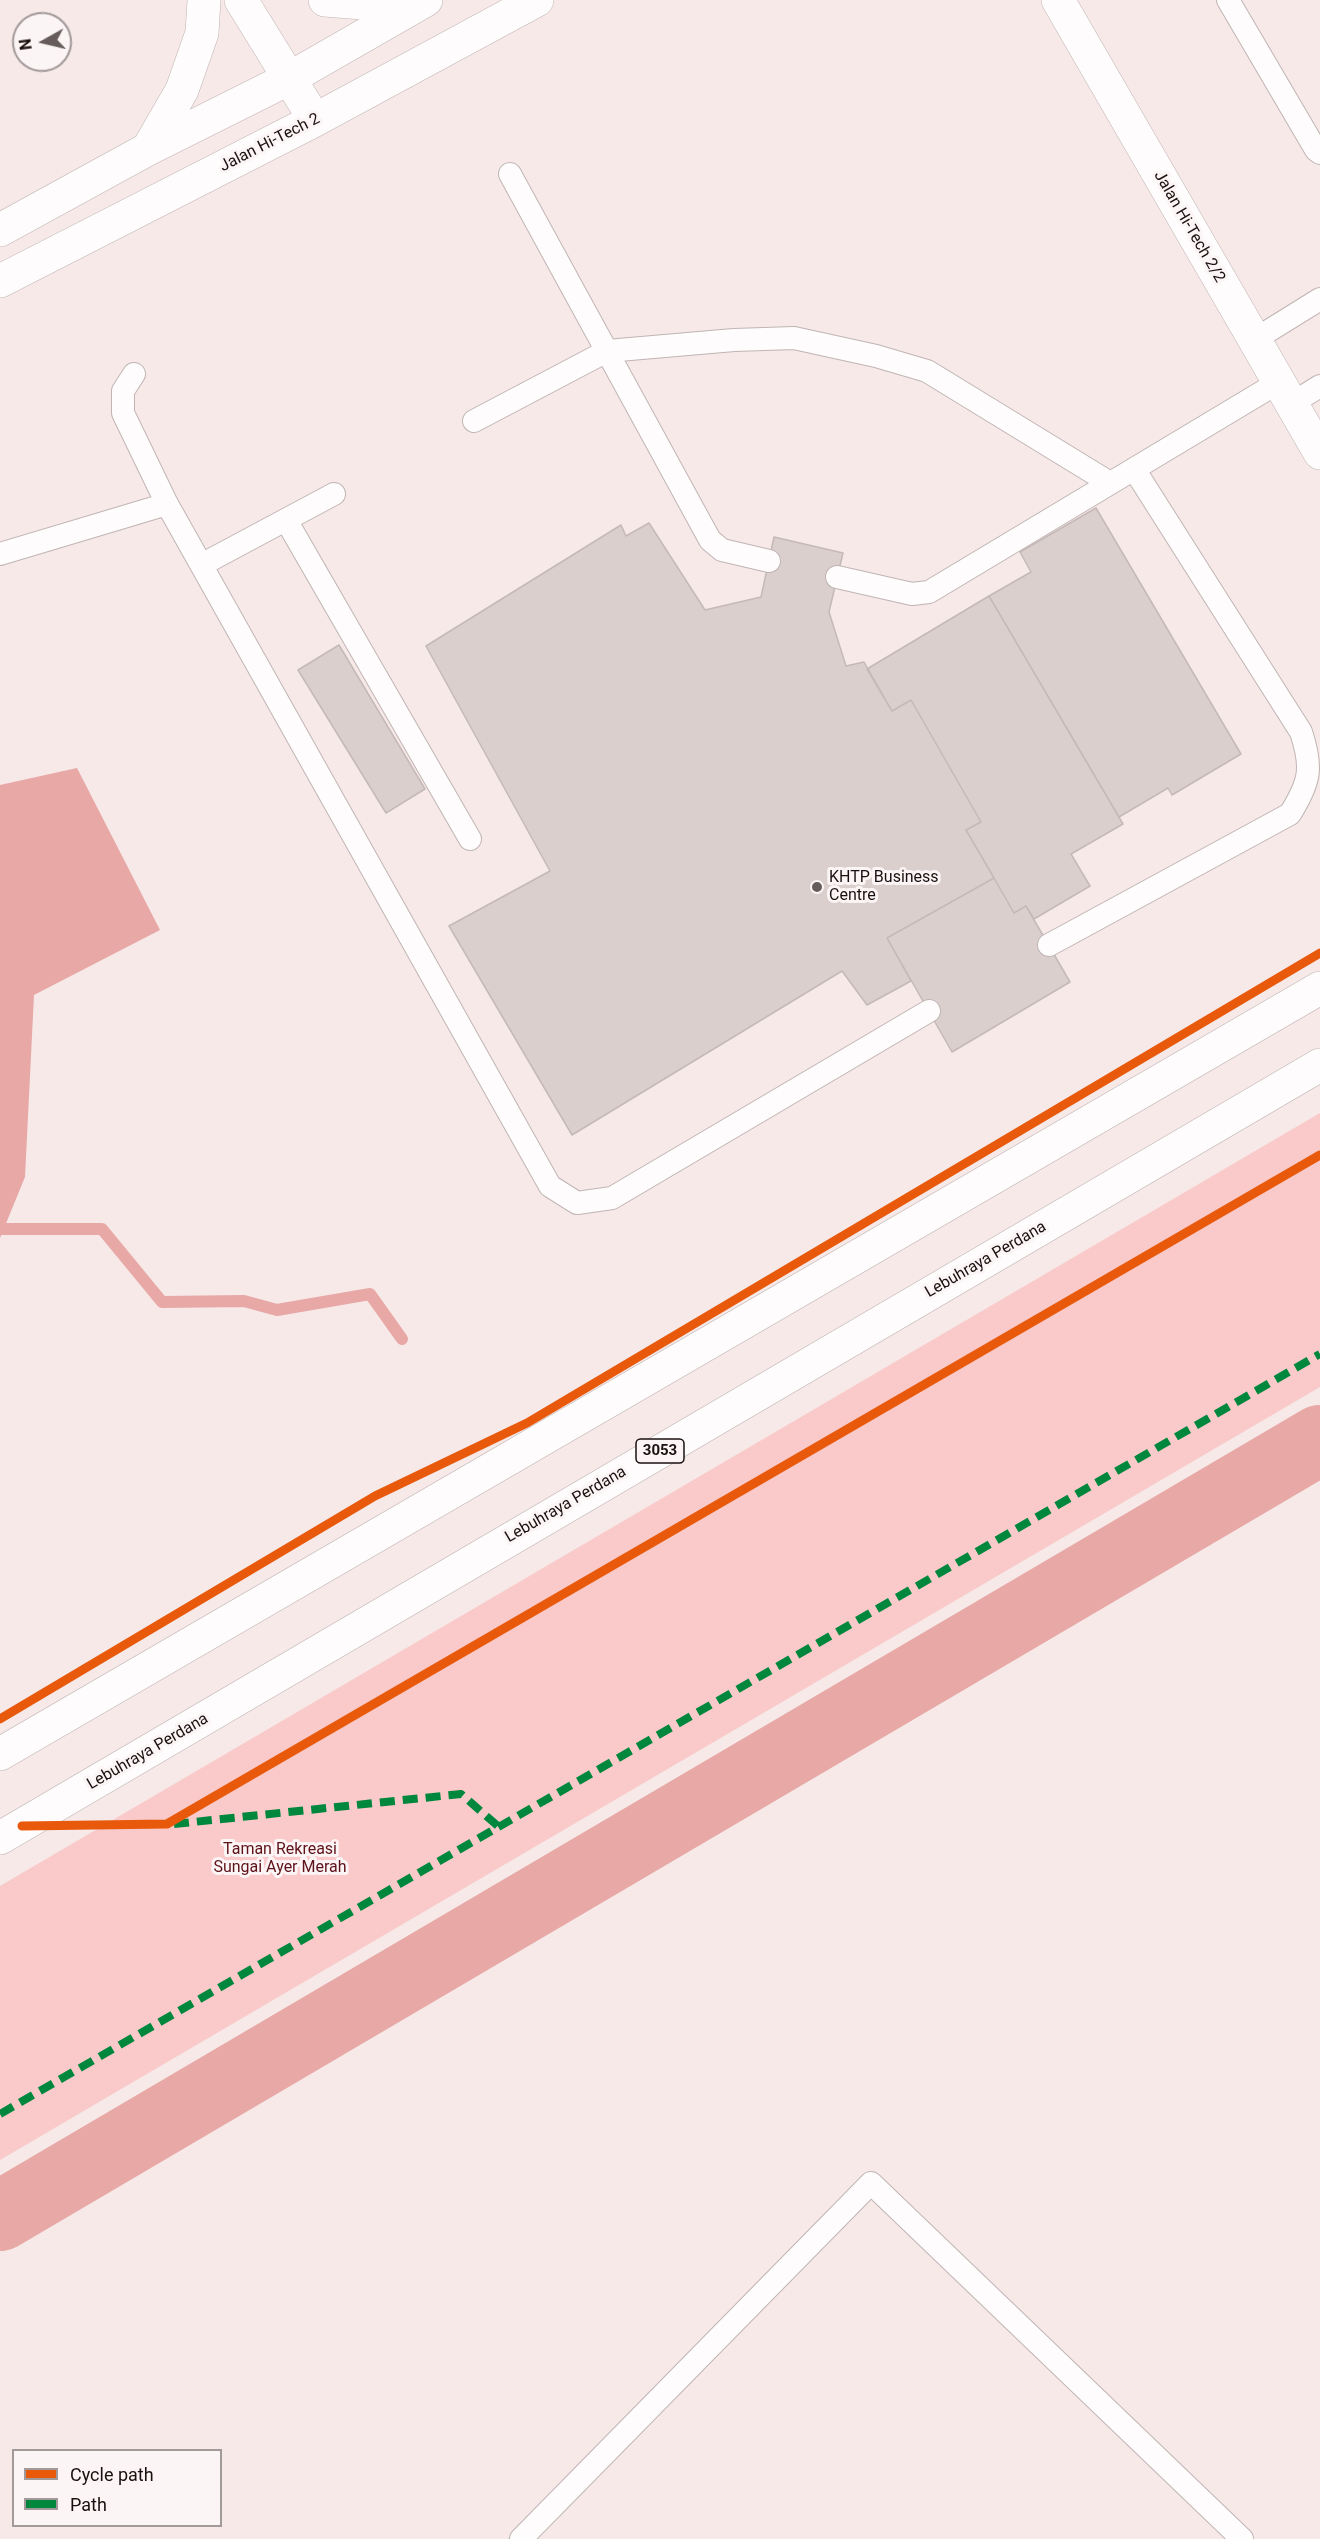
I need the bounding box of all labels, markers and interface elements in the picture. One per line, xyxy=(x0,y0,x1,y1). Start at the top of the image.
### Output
north arrow xyxy=(12,12,72,72)
text: N xyxy=(15,37,36,51)
street label: Jalan Hi-Tech 2 xyxy=(217,109,323,177)
street label: Jalan Hi-Tech 2/2 xyxy=(1149,168,1229,286)
place label: KHTP Business Centre xyxy=(829,868,939,906)
marker: KHTP Business Centre xyxy=(810,880,824,894)
street label: Lebuhraya Perdana xyxy=(922,1218,1050,1302)
road number: 3053 xyxy=(636,1439,684,1463)
street label: Lebuhraya Perdana xyxy=(502,1463,630,1547)
street label: Lebuhraya Perdana xyxy=(84,1710,212,1794)
park label: Taman Rekreasi Sungai Ayer Merah xyxy=(213,1840,347,1878)
legend xyxy=(12,2449,222,2527)
text: Cycle path xyxy=(70,2464,154,2485)
text: Path xyxy=(70,2494,107,2515)

